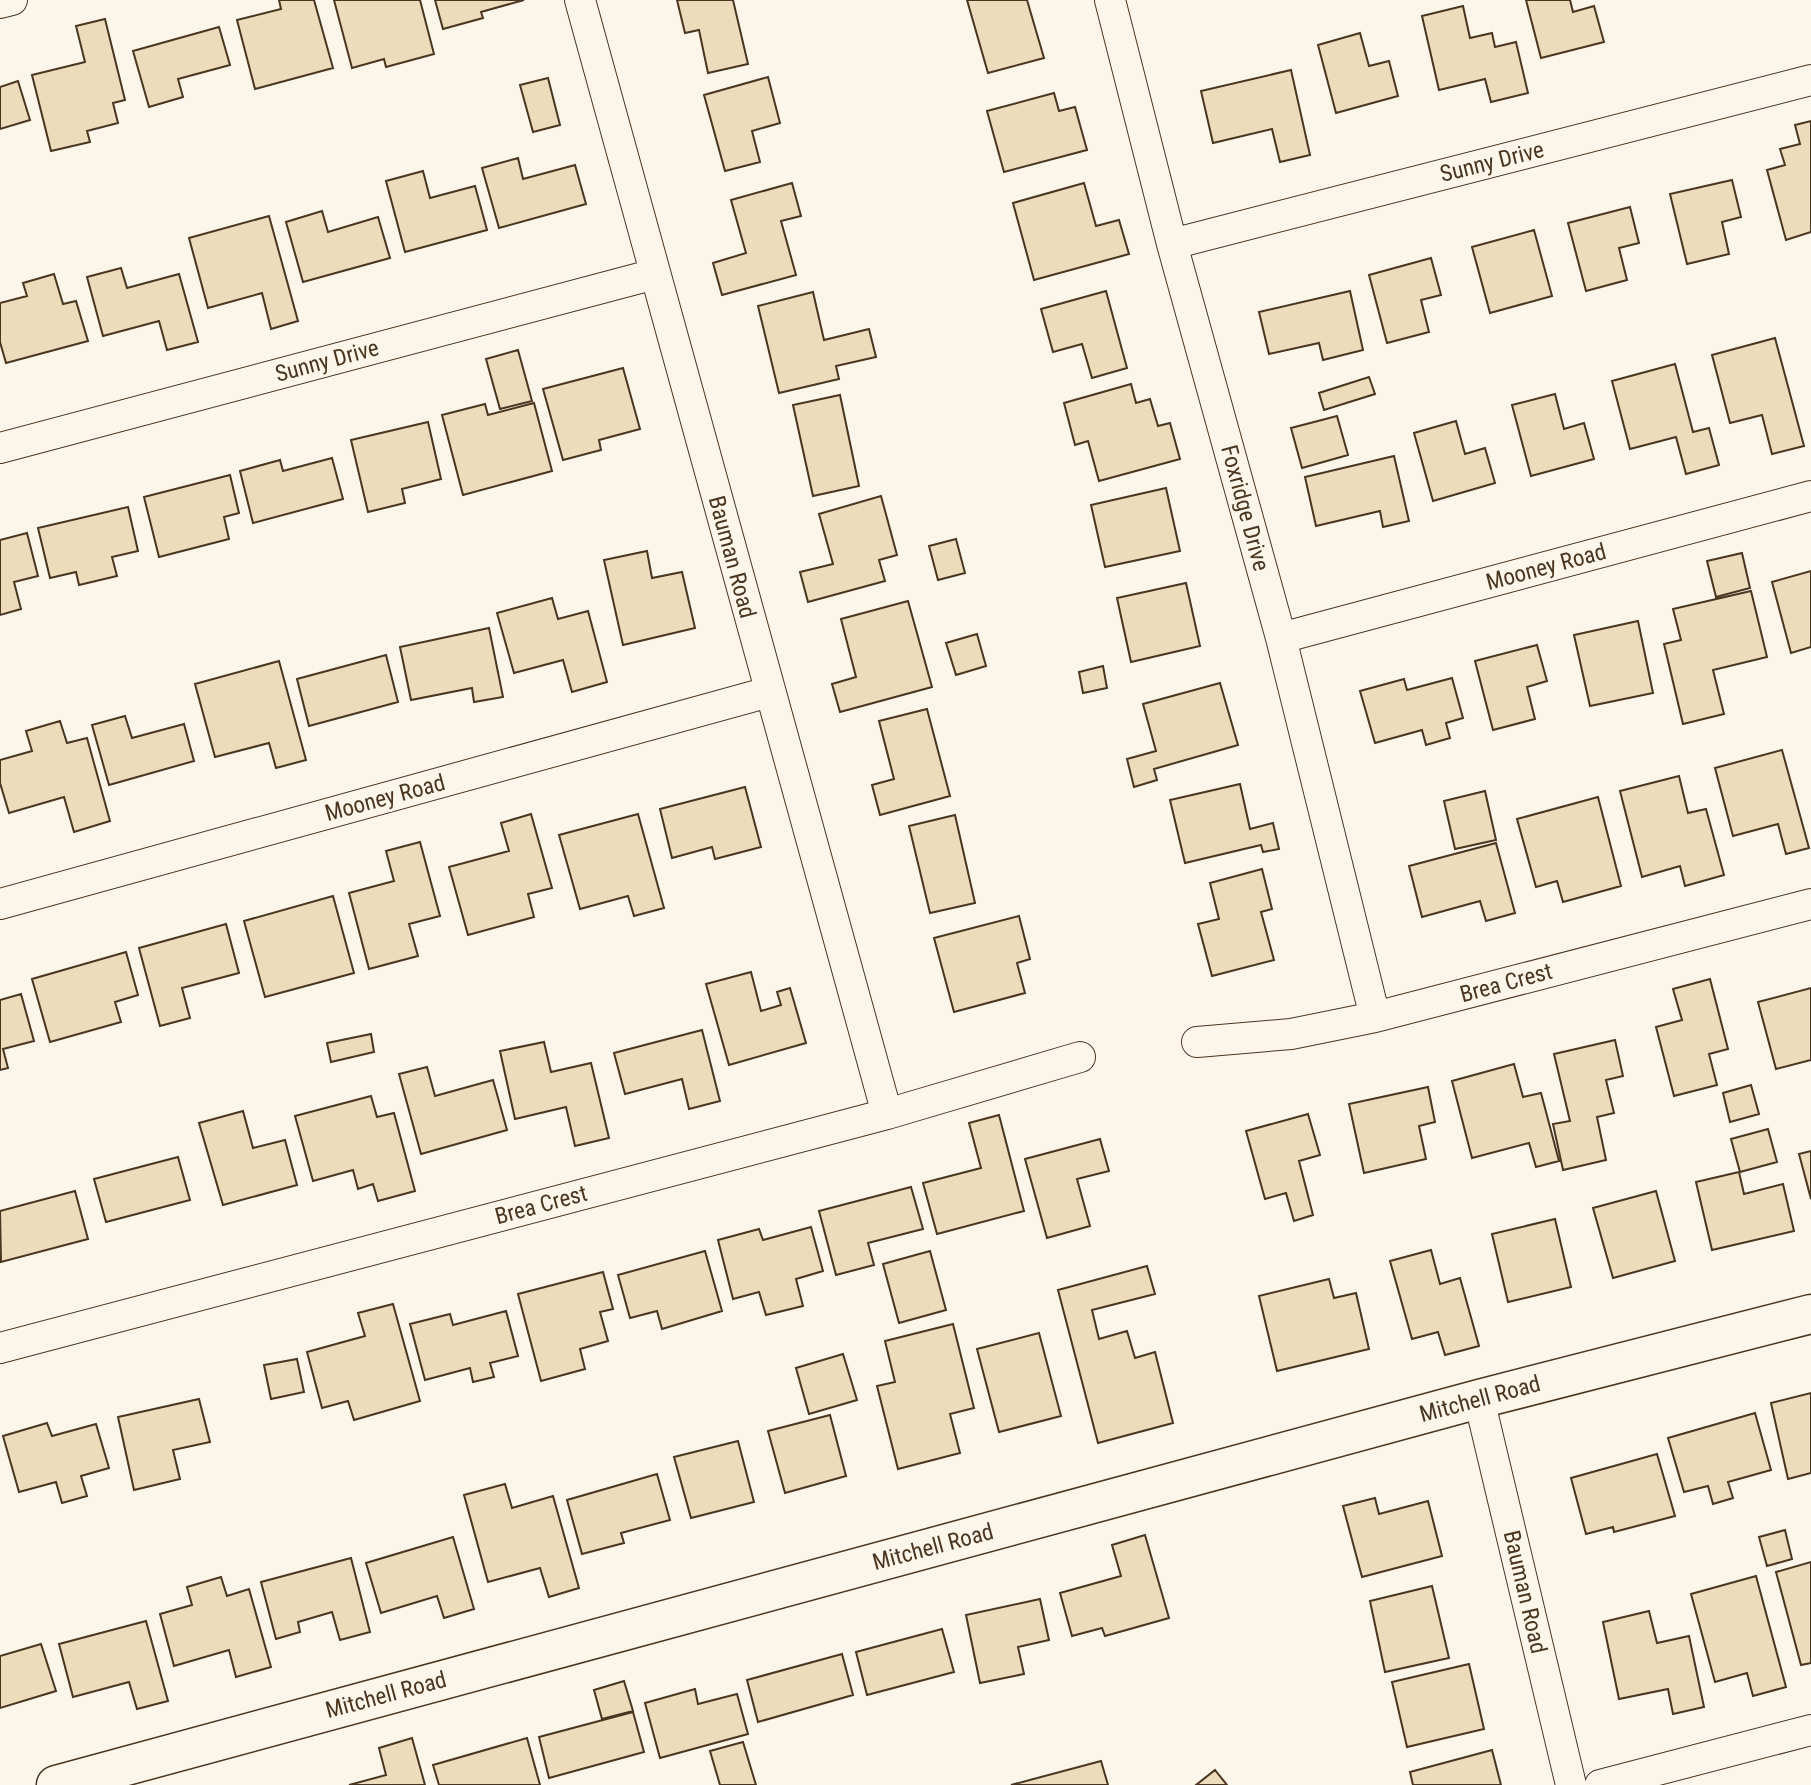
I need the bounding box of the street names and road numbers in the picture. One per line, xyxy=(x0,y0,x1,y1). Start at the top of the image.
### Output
street label: Sunny Drive xyxy=(1437,136,1547,188)
street label: Sunny Drive xyxy=(272,334,382,388)
street label: Foxridge Drive xyxy=(1215,442,1275,574)
street label: Bauman Road xyxy=(703,493,761,621)
street label: Mooney Road xyxy=(1483,538,1609,596)
street label: Mooney Road xyxy=(322,769,448,827)
street label: Brea Crest xyxy=(1457,958,1555,1008)
street label: Brea Crest xyxy=(492,1180,590,1230)
street label: Mitchell Road xyxy=(1417,1370,1543,1428)
street label: Mitchell Road xyxy=(870,1518,996,1576)
street label: Bauman Road xyxy=(1498,1528,1552,1656)
street label: Mitchell Road xyxy=(323,1666,449,1724)

